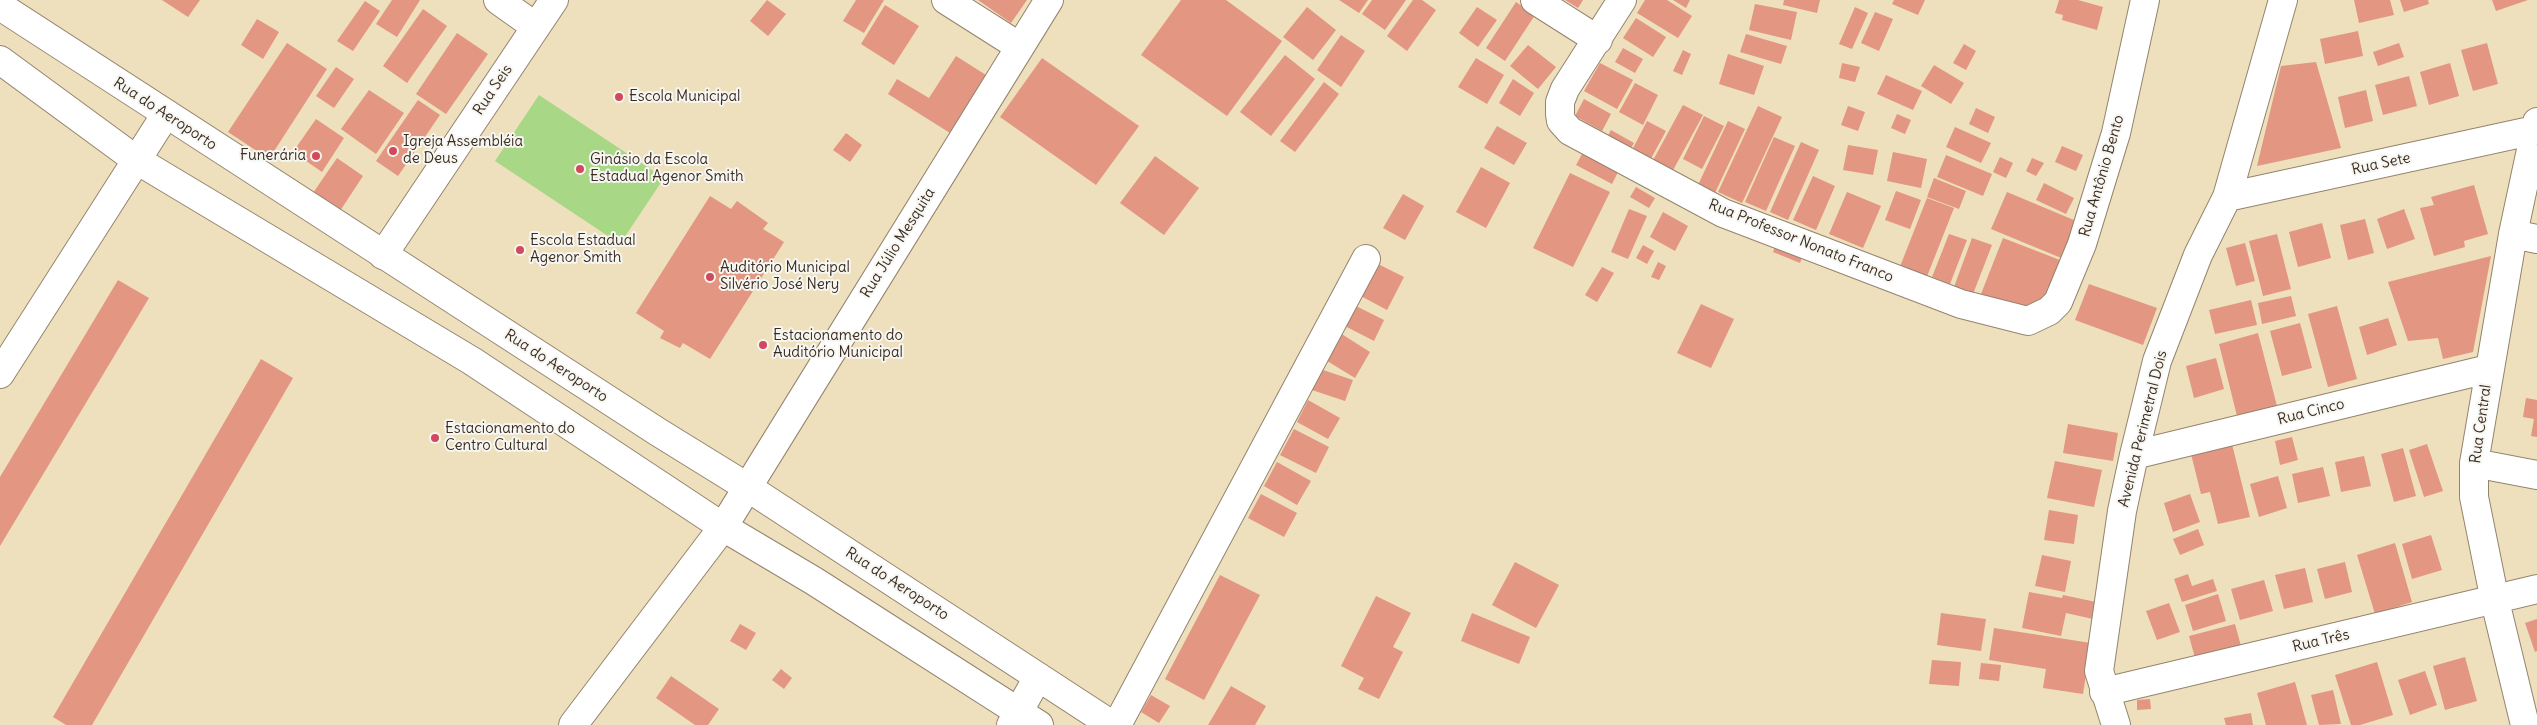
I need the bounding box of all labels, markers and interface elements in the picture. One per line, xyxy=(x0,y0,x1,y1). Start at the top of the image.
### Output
street label: Rua Seis xyxy=(470,61,516,119)
street label: Rua do Aeroporto xyxy=(110,74,220,154)
place label: Escola Municipal xyxy=(629,88,740,106)
marker: Escola Municipal xyxy=(613,91,625,103)
street label: Rua Antônio Bento xyxy=(2076,113,2128,239)
place label: Igreja Assembléia de Deus xyxy=(403,133,523,168)
marker: Igreja Assembléia de Deus xyxy=(387,145,399,157)
place label: Funerária xyxy=(240,147,306,165)
street label: Rua Sete xyxy=(2350,149,2412,179)
marker: Funerária xyxy=(310,150,322,162)
place label: Ginásio da Escola Estadual Agenor Smith xyxy=(590,151,744,186)
marker: Ginásio da Escola Estadual Agenor Smith xyxy=(574,163,586,175)
street label: Rua Júlio Mesquita xyxy=(857,185,939,301)
street label: Rua Professor Nonato Franco xyxy=(1706,196,1896,286)
place label: Escola Estadual Agenor Smith xyxy=(530,232,636,267)
marker: Escola Estadual Agenor Smith xyxy=(514,244,526,256)
place label: Auditório Municipal Silvério José Nery xyxy=(720,259,850,294)
marker: Auditório Municipal Silvério José Nery xyxy=(704,271,716,283)
street label: Rua do Aeroporto xyxy=(501,326,611,406)
place label: Estacionamento do Auditório Municipal xyxy=(773,327,903,362)
marker: Estacionamento do Auditório Municipal xyxy=(757,339,769,351)
street label: Avenida Perimetral Dois xyxy=(2115,349,2171,509)
street label: Rua Central xyxy=(2467,383,2495,465)
street label: Rua Cinco xyxy=(2276,395,2346,429)
place label: Estacionamento do Centro Cultural xyxy=(445,420,575,455)
marker: Estacionamento do Centro Cultural xyxy=(429,432,441,444)
street label: Rua do Aeroporto xyxy=(842,544,952,624)
street label: Rua Três xyxy=(2291,626,2351,656)

